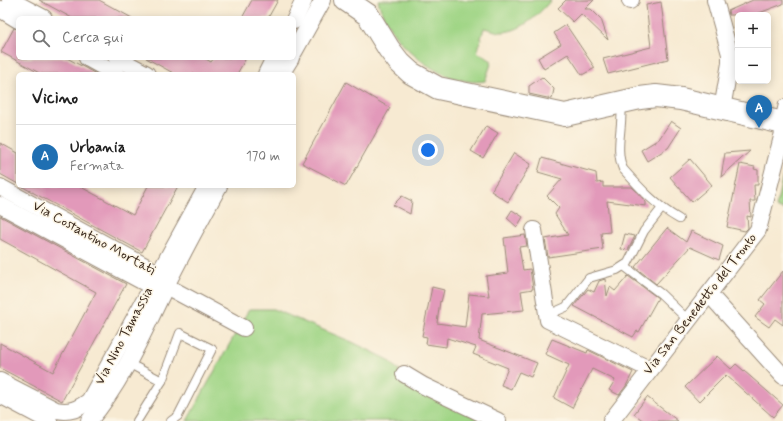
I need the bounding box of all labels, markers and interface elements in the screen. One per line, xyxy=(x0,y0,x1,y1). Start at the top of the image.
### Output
map controls xyxy=(735,12,771,84)
button: + xyxy=(735,12,771,48)
search box xyxy=(16,16,296,60)
icon: search xyxy=(30,27,52,49)
text: Cerca qui xyxy=(62,28,123,48)
button: − xyxy=(735,48,771,84)
text: Vicino xyxy=(32,87,78,109)
pin: A xyxy=(746,95,772,128)
text: Urbania xyxy=(70,138,126,158)
your location xyxy=(418,140,438,160)
text: A xyxy=(41,148,49,165)
text: 170 m xyxy=(246,148,280,165)
text: Fermata xyxy=(70,158,124,175)
street label: Via Costantino Mortati xyxy=(29,197,159,279)
street label: Via San Benedetto del Tronto xyxy=(639,229,761,379)
street label: Via Nino Tamassia xyxy=(91,284,158,388)

